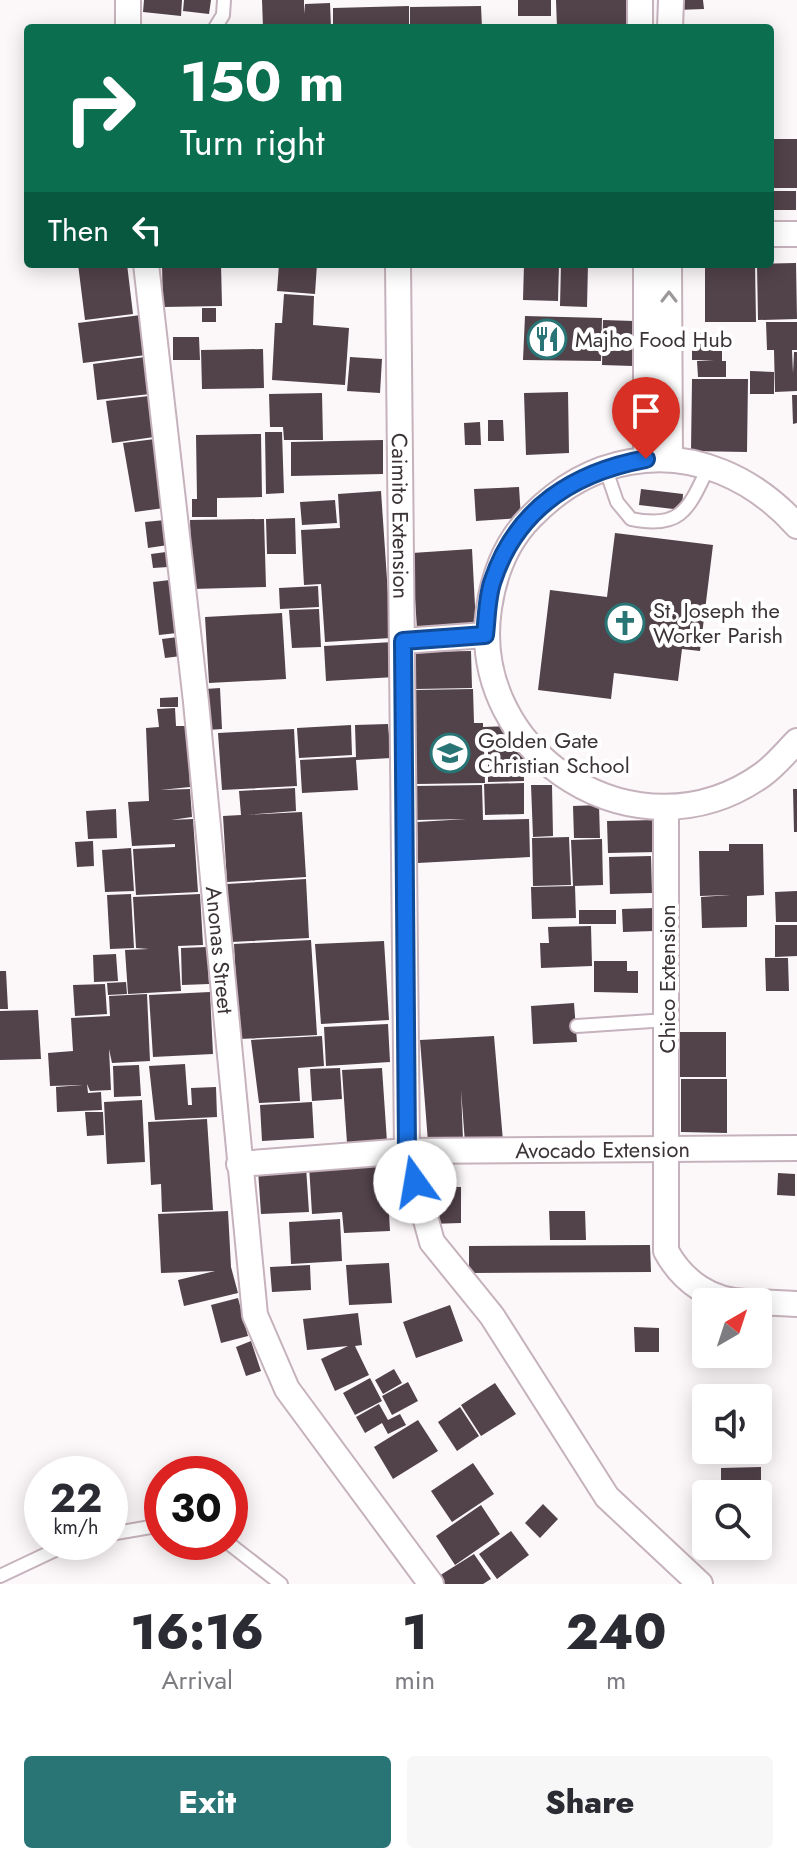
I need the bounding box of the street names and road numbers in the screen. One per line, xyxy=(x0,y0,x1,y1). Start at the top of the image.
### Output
street label: Caimito Extension xyxy=(384,433,417,599)
street label: Anonas Street xyxy=(198,885,242,1016)
street label: Chico Extension xyxy=(651,904,683,1054)
street label: Avocado Extension xyxy=(515,1133,690,1166)

